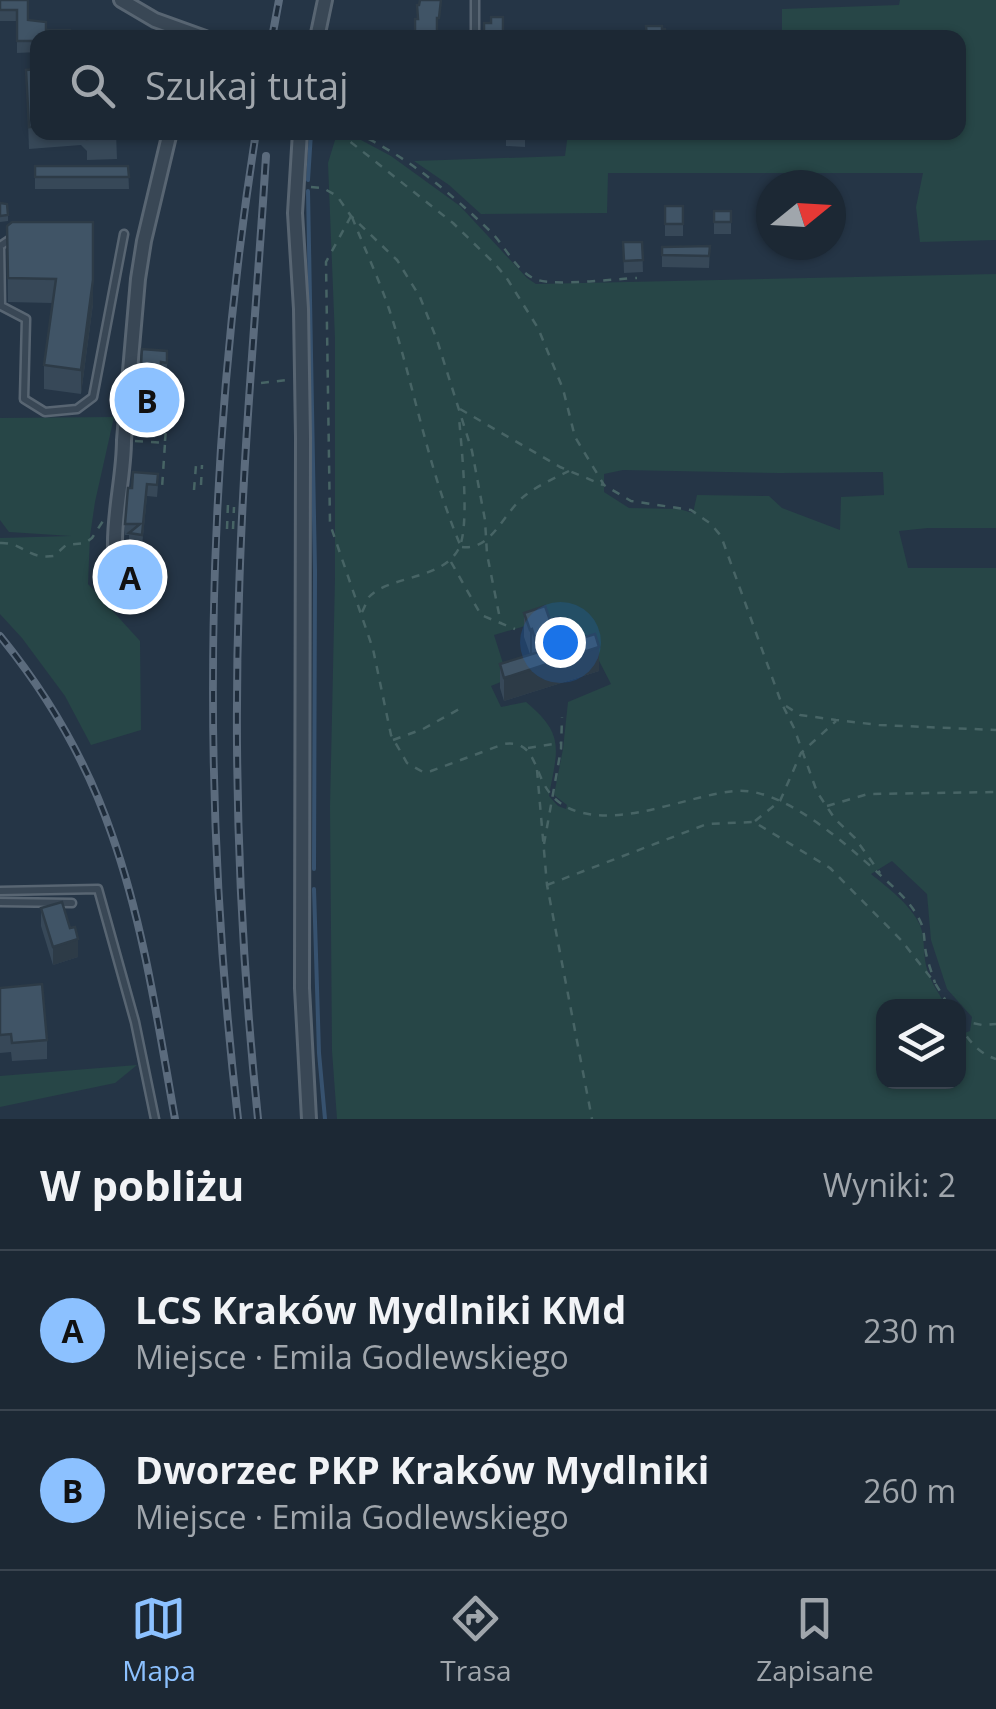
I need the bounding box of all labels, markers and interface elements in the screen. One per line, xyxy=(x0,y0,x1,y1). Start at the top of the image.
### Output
search box xyxy=(30,30,966,140)
icon: search xyxy=(65,58,120,113)
text: Szukaj tutaj xyxy=(145,59,349,111)
north arrow xyxy=(756,170,846,260)
pin: B xyxy=(114,362,180,438)
pin: A xyxy=(98,540,162,614)
your location xyxy=(535,617,586,668)
map controls xyxy=(876,999,966,1089)
button: layers xyxy=(876,999,966,1089)
text: W pobliżu xyxy=(40,1156,244,1213)
text: Wyniki: 2 xyxy=(823,1163,956,1206)
text: LCS Kraków Mydlniki KMd xyxy=(135,1283,626,1335)
text: A xyxy=(61,1309,84,1352)
text: 230 m xyxy=(863,1309,956,1352)
text: Miejsce · Emila Godlewskiego xyxy=(135,1335,569,1378)
text: Dworzec PKP Kraków Mydlniki xyxy=(135,1443,709,1495)
text: B xyxy=(62,1469,83,1512)
text: 260 m xyxy=(863,1469,956,1512)
text: Miejsce · Emila Godlewskiego xyxy=(135,1495,569,1538)
tab: Mapa xyxy=(122,1591,196,1689)
tab: Trasa xyxy=(440,1591,512,1689)
tab: Zapisane xyxy=(756,1591,874,1689)

